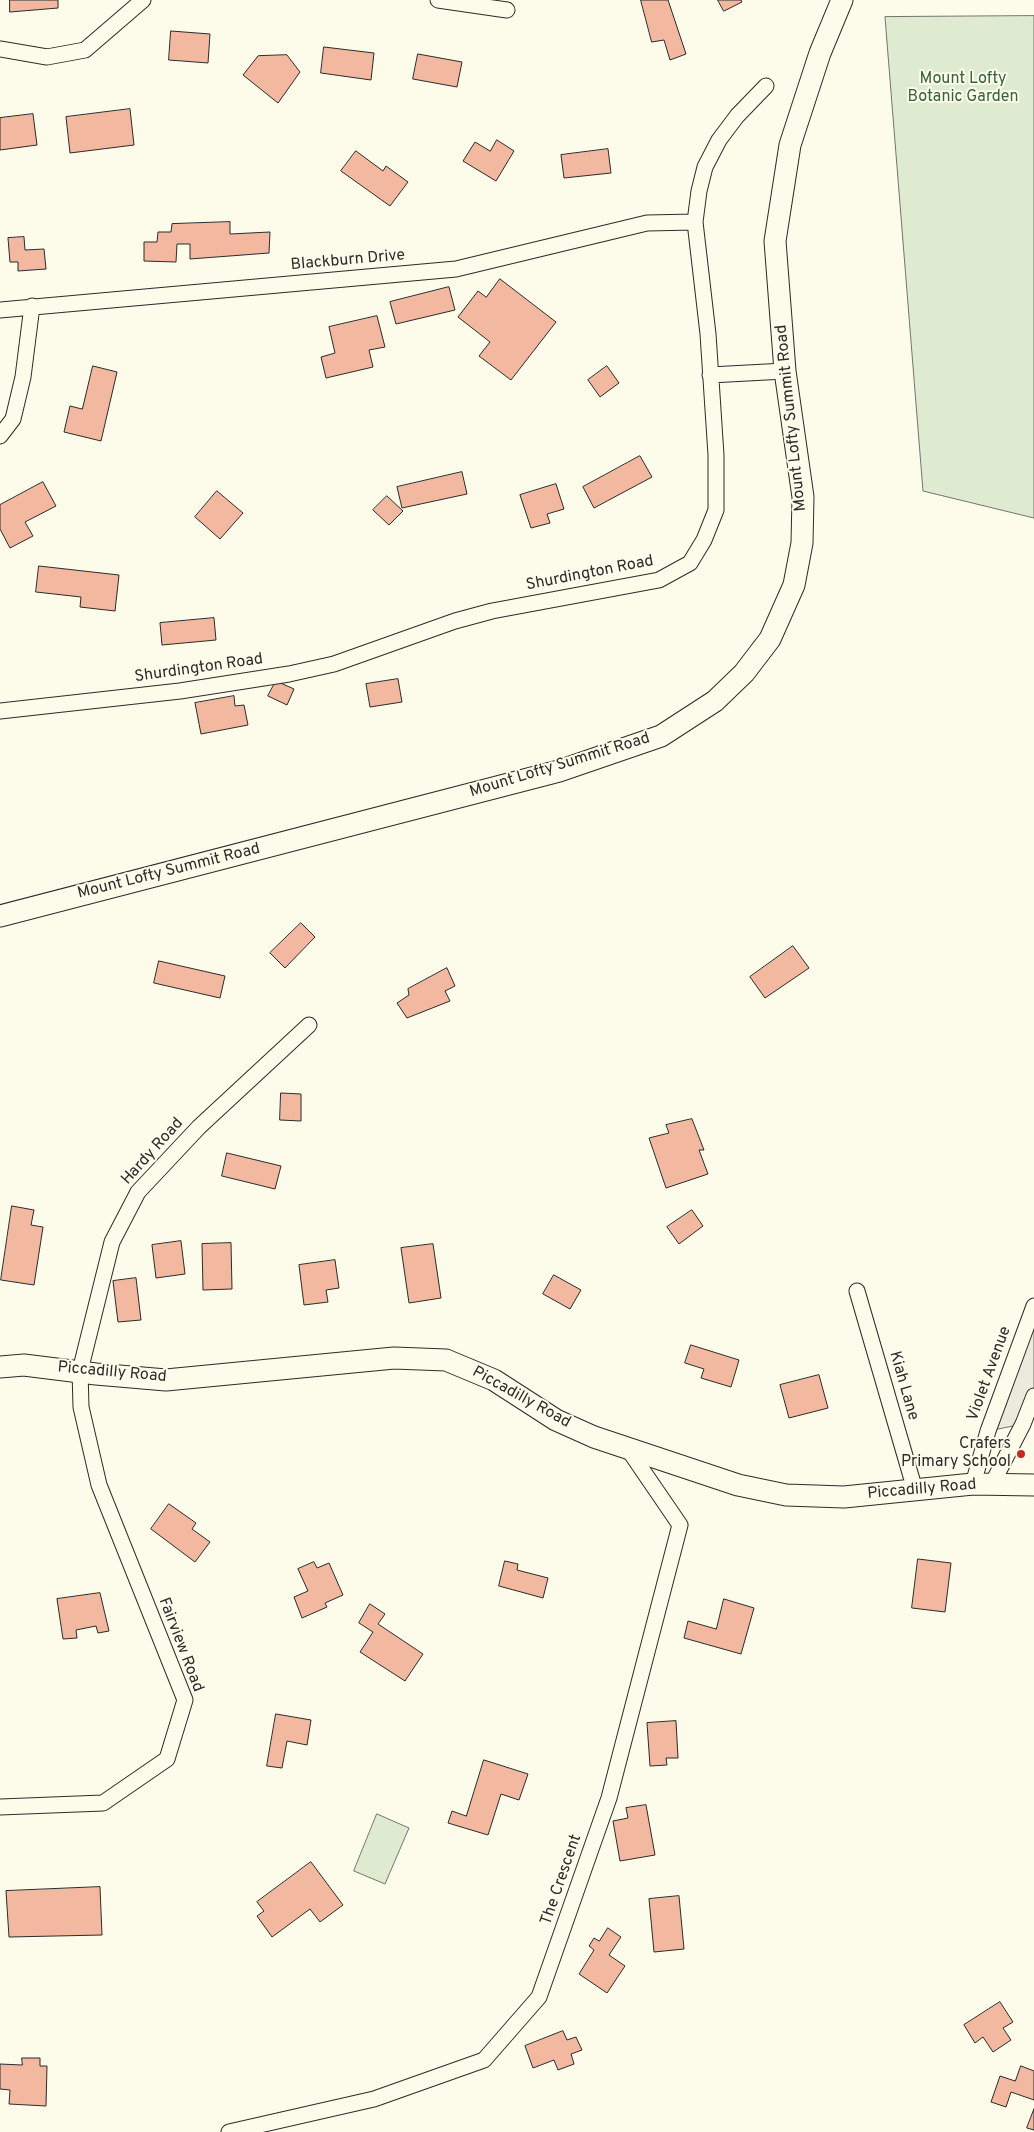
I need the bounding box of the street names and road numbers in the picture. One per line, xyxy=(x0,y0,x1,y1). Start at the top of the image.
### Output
street label: Blackburn Drive xyxy=(290,246,406,276)
street label: Mount Lofty Summit Road xyxy=(773,324,811,512)
street label: Shurdington Road xyxy=(525,552,655,596)
street label: Shurdington Road xyxy=(134,650,264,688)
street label: Mount Lofty Summit Road xyxy=(467,729,653,803)
street label: Mount Lofty Summit Road xyxy=(76,840,262,904)
street label: Hardy Road xyxy=(118,1115,188,1189)
street label: Violet Avenue xyxy=(964,1324,1016,1424)
street label: Kiah Lane xyxy=(884,1349,922,1423)
street label: Piccadilly Road xyxy=(57,1359,167,1387)
street label: Piccadilly Road xyxy=(468,1363,574,1433)
street label: Piccadilly Road xyxy=(867,1476,977,1504)
street label: Fairview Road xyxy=(153,1595,207,1695)
street label: The Crescent xyxy=(538,1832,586,1928)

